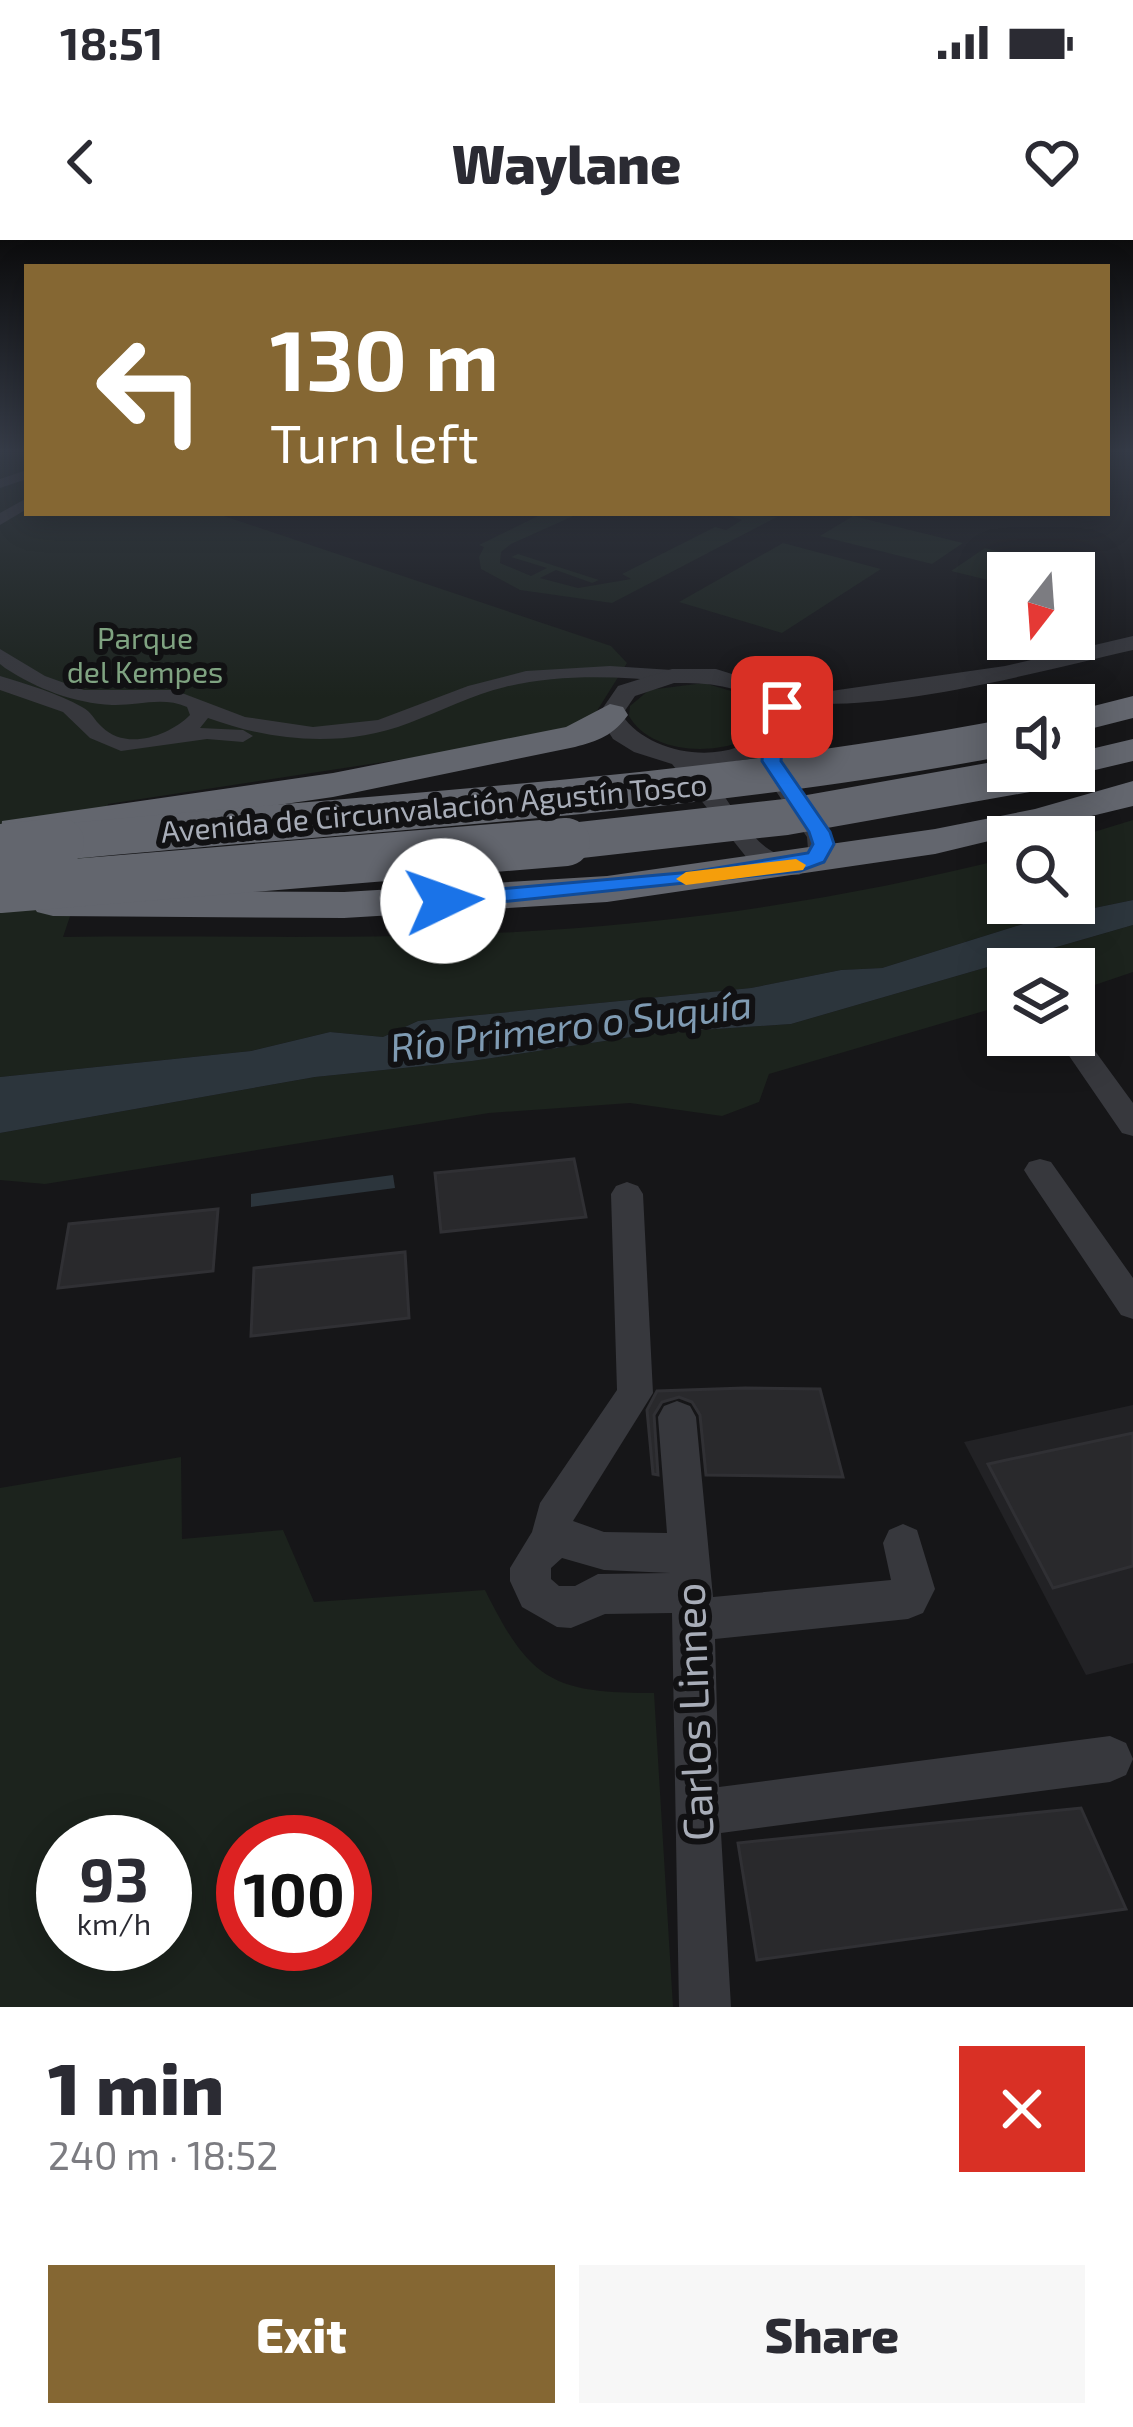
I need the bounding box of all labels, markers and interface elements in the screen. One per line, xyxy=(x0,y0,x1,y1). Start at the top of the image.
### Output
text: 18:51 xyxy=(60,15,163,69)
icon: back xyxy=(48,129,114,195)
icon: heart xyxy=(1019,129,1085,195)
text: Waylane xyxy=(452,130,681,195)
text: 130 m xyxy=(270,307,499,408)
icon: left xyxy=(72,312,228,468)
text: Turn left xyxy=(270,409,479,474)
north arrow xyxy=(987,552,1095,660)
map controls xyxy=(987,552,1095,1056)
park label: Parque del Kempes xyxy=(67,619,223,689)
pin xyxy=(731,656,833,758)
icon: arrive xyxy=(749,674,815,740)
button: sound xyxy=(987,684,1095,792)
street label: Avenida de Circunvalación Agustín Tosco xyxy=(159,765,709,849)
button: search xyxy=(987,816,1095,924)
position arrow xyxy=(380,838,506,964)
button: layers xyxy=(987,948,1095,1056)
water label: Río Primero o Suquía xyxy=(387,979,754,1070)
street label: Carlos Linneo xyxy=(663,1582,721,1842)
speed limit sign: 100 xyxy=(216,1815,372,1971)
text: 93 xyxy=(79,1842,149,1914)
text: km/h xyxy=(77,1905,151,1941)
text: 1 min xyxy=(48,2043,224,2129)
button: close xyxy=(959,2046,1085,2172)
text: 240 m · 18:52 xyxy=(48,2131,278,2178)
button: Exit xyxy=(48,2265,555,2403)
button: Share xyxy=(579,2265,1085,2403)

